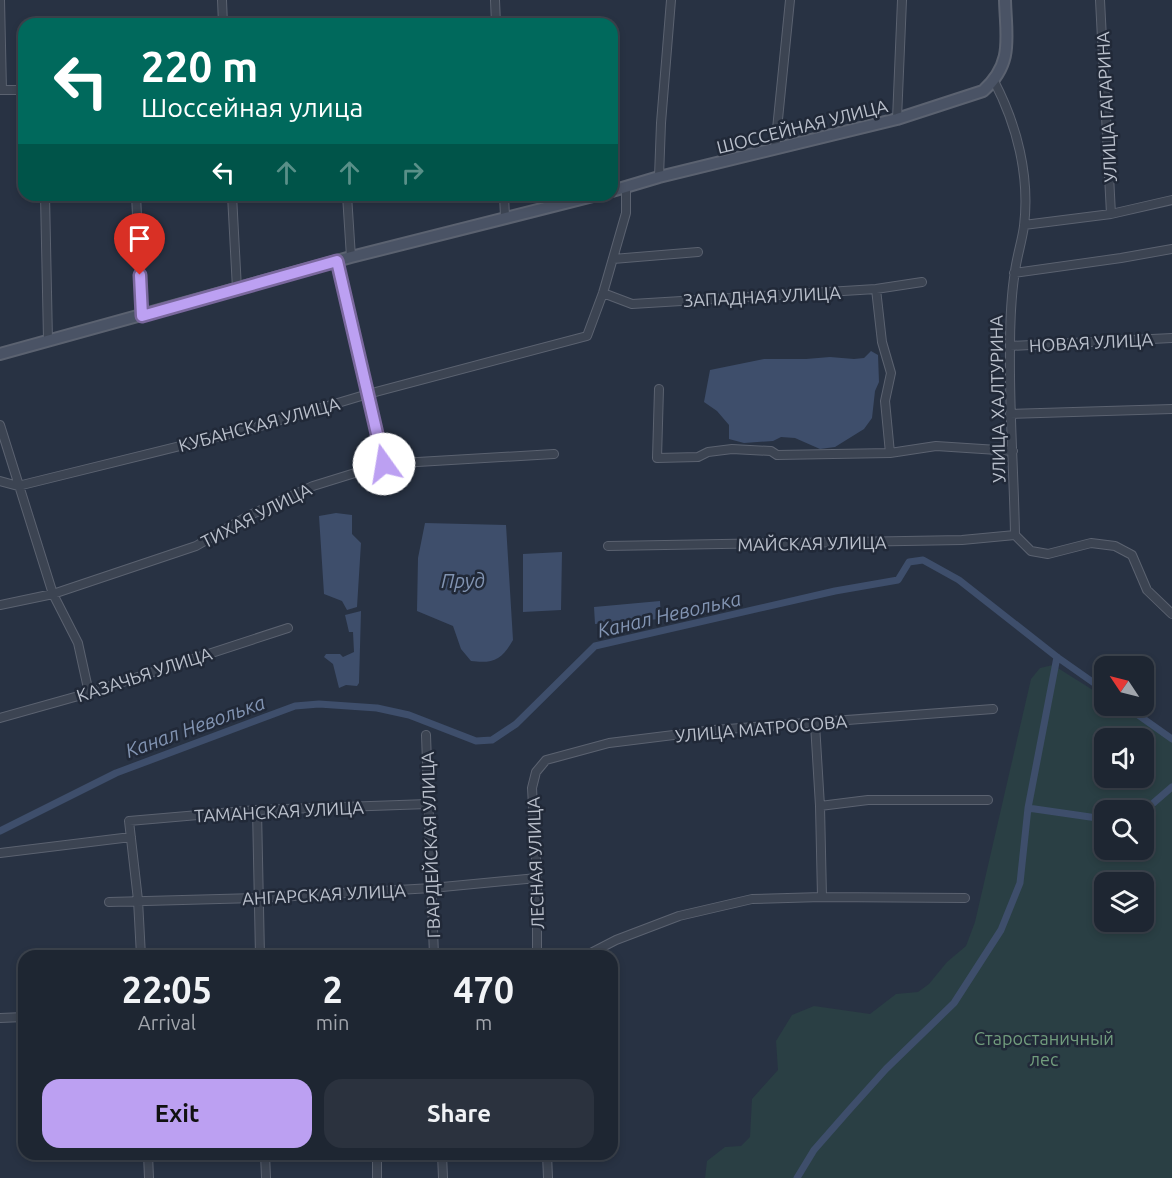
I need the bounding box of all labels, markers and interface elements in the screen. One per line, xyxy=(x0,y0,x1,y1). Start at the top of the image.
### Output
street label: УЛИЦА ГАГАРИНА xyxy=(1092,31,1120,183)
icon: left xyxy=(42,42,120,120)
text: 220 m xyxy=(141,43,258,90)
text: Шоссейная улица xyxy=(141,92,363,122)
street label: ШОССЕЙНАЯ УЛИЦА xyxy=(714,95,890,157)
icon: left xyxy=(207,156,240,189)
icon: ahead xyxy=(270,156,303,189)
icon: ahead xyxy=(333,156,366,189)
icon: right xyxy=(396,156,429,189)
pin xyxy=(114,213,165,275)
icon: arrive xyxy=(123,222,156,255)
street label: ЗАПАДНАЯ УЛИЦА xyxy=(683,282,842,310)
street label: УЛИЦА ХАЛТУРИНА xyxy=(986,315,1008,483)
street label: НОВАЯ УЛИЦА xyxy=(1028,329,1154,355)
street label: КУБАНСКАЯ УЛИЦА xyxy=(176,393,342,455)
position arrow xyxy=(352,432,416,496)
street label: ТИХАЯ УЛИЦА xyxy=(198,478,315,551)
street label: МАЙСКАЯ УЛИЦА xyxy=(737,532,887,554)
water label: Пруд xyxy=(441,569,485,592)
water label: Канал Неволька xyxy=(595,586,743,642)
street label: КАЗАЧЬЯ УЛИЦА xyxy=(74,643,215,705)
north arrow xyxy=(1094,656,1154,716)
map controls xyxy=(1094,656,1154,932)
water label: Канал Неволька xyxy=(122,690,268,762)
street label: УЛИЦА МАТРОСОВА xyxy=(674,710,848,745)
button: sound xyxy=(1094,728,1154,788)
street label: ГВАРДЕЙСКАЯ УЛИЦА xyxy=(417,751,443,939)
street label: ЛЕСНАЯ УЛИЦА xyxy=(523,796,547,930)
street label: ТАМАНСКАЯ УЛИЦА xyxy=(194,797,365,825)
button: search xyxy=(1094,800,1154,860)
button: layers xyxy=(1094,872,1154,932)
street label: АНГАРСКАЯ УЛИЦА xyxy=(242,880,407,908)
text: 22:05 xyxy=(122,969,212,1010)
text: 2 xyxy=(322,969,343,1010)
text: 470 xyxy=(453,969,514,1010)
text: Arrival xyxy=(138,1011,196,1034)
text: min xyxy=(316,1011,349,1034)
text: m xyxy=(475,1011,492,1034)
park label: Старостаничный лес xyxy=(974,1028,1114,1069)
button: Exit xyxy=(42,1079,312,1148)
button: Share xyxy=(324,1079,594,1148)

